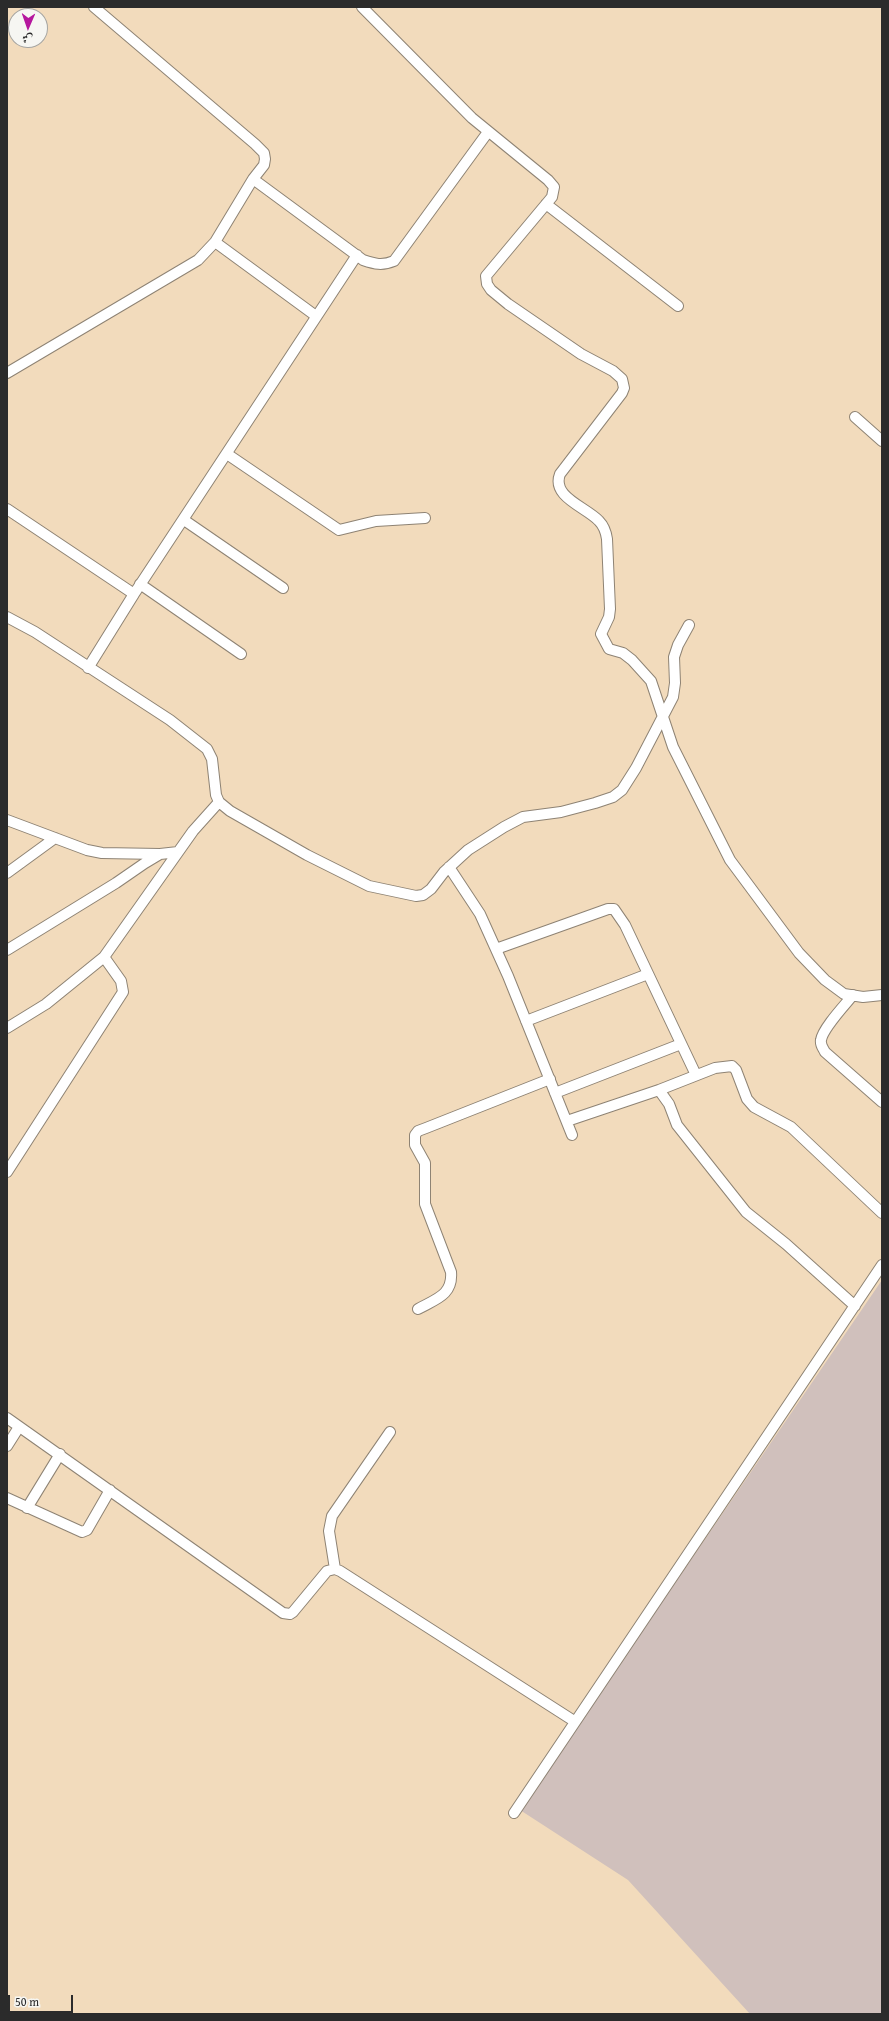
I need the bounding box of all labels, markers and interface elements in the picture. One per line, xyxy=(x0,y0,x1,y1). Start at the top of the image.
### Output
north arrow xyxy=(8,8,48,48)
text: ش xyxy=(22,31,33,47)
scale bar xyxy=(10,1987,75,2013)
text: 50 m xyxy=(15,1993,39,2010)

